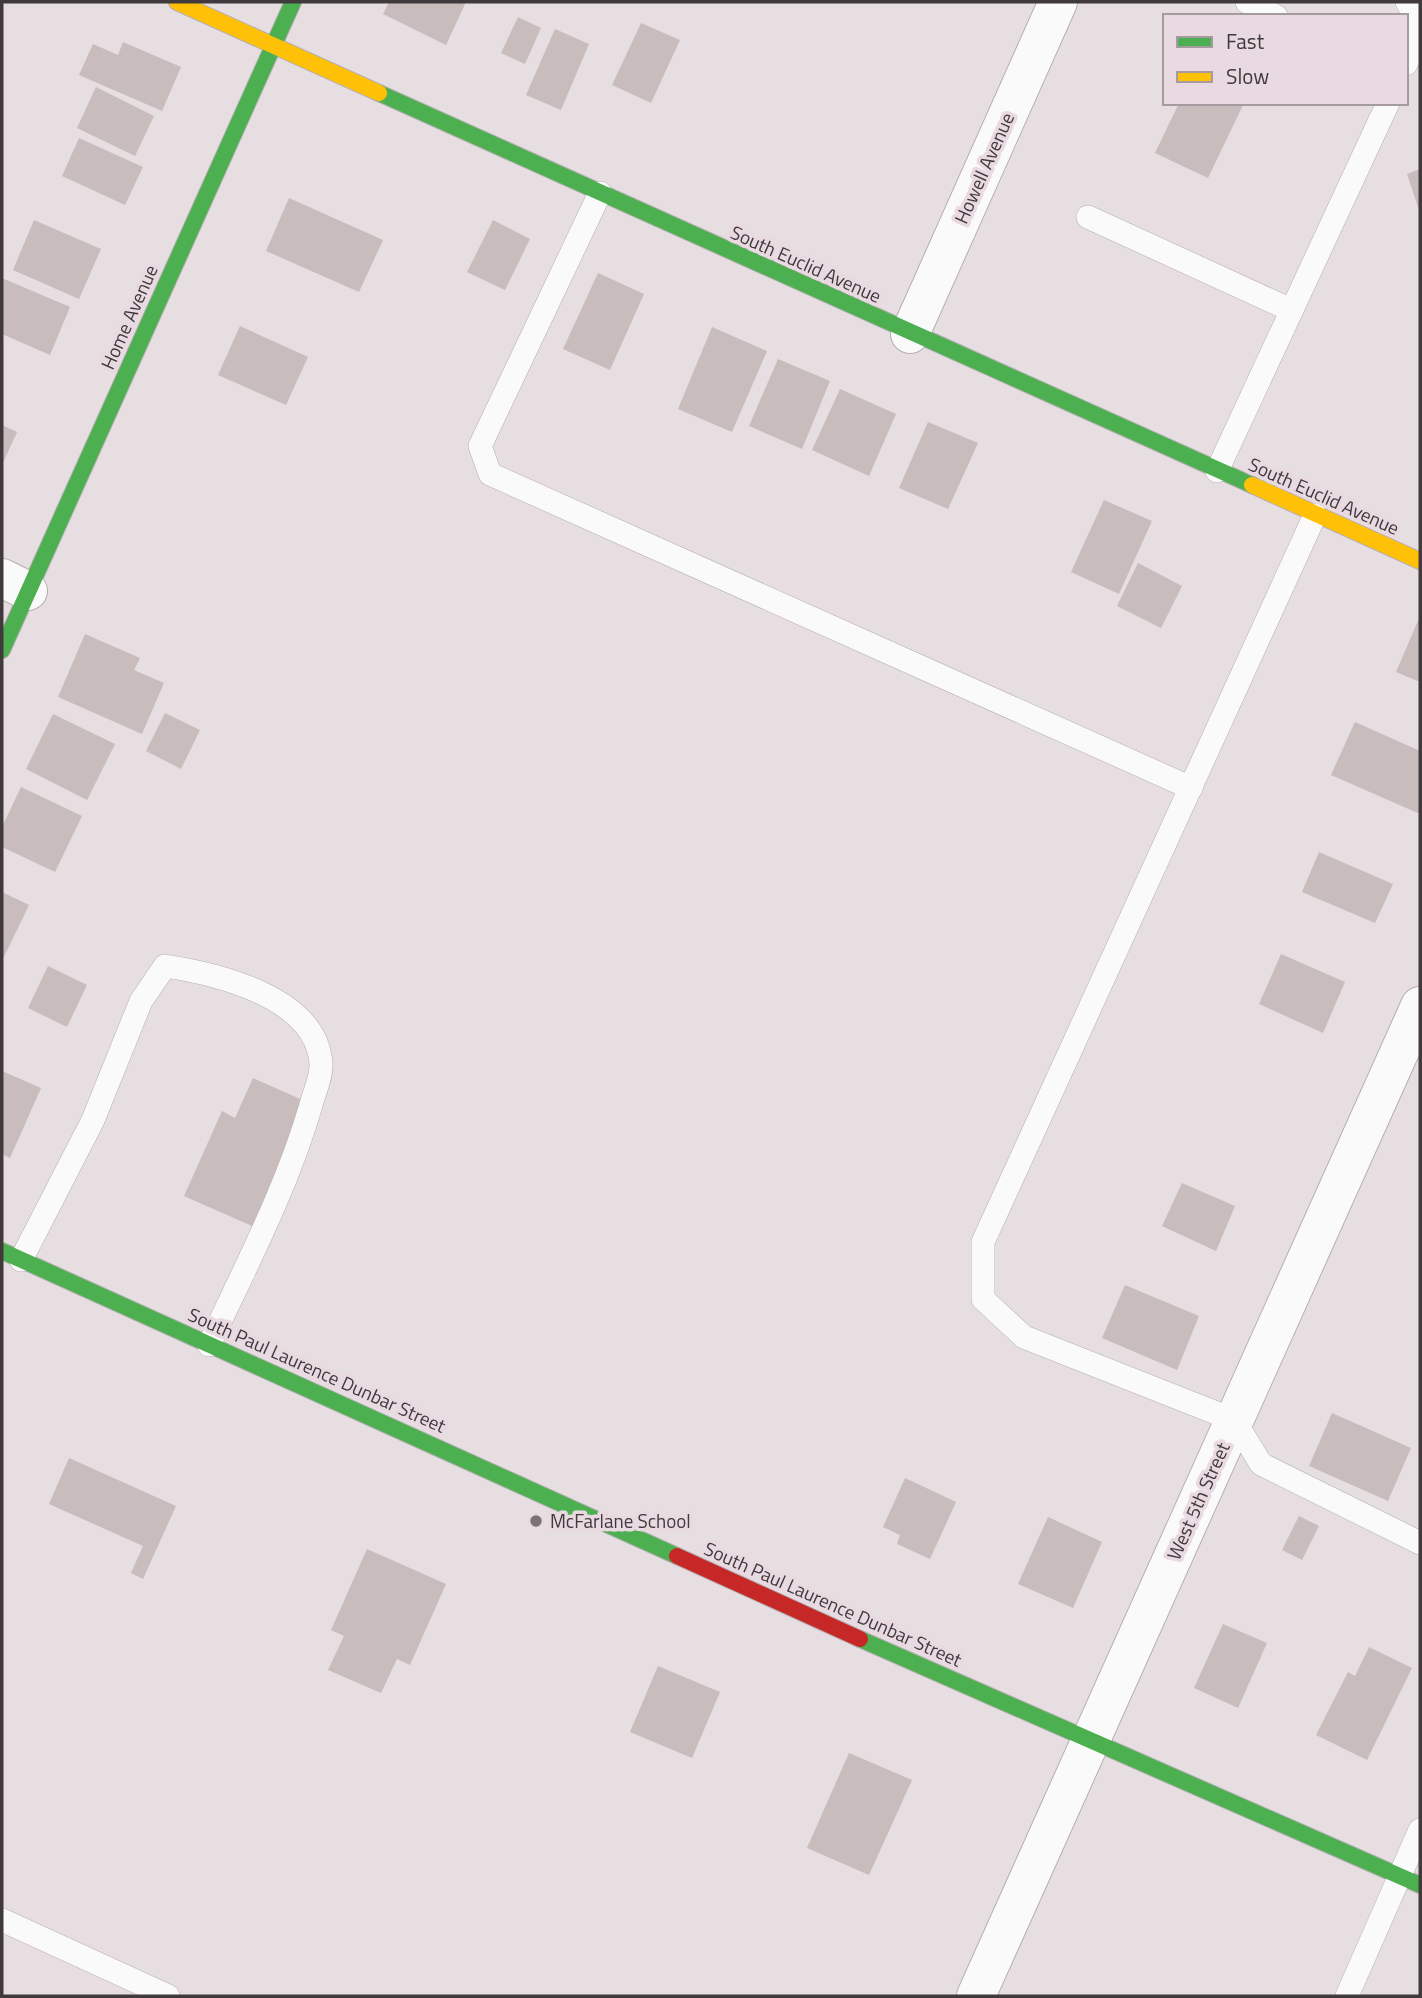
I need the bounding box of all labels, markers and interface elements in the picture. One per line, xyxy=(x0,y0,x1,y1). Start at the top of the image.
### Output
legend xyxy=(1163,14,1408,105)
text: Fast xyxy=(1226,25,1265,57)
text: Slow xyxy=(1226,60,1269,92)
street label: Howell Avenue xyxy=(946,108,1021,228)
street label: South Euclid Avenue xyxy=(726,217,886,310)
street label: Home Avenue xyxy=(93,260,165,374)
street label: South Euclid Avenue xyxy=(1244,449,1404,542)
street label: South Paul Laurence Dunbar Street xyxy=(184,1299,451,1440)
street label: West 5th Street xyxy=(1159,1437,1237,1564)
place label: McFarlane School xyxy=(550,1506,691,1535)
marker: McFarlane School xyxy=(528,1513,544,1529)
street label: South Paul Laurence Dunbar Street xyxy=(700,1533,967,1674)

